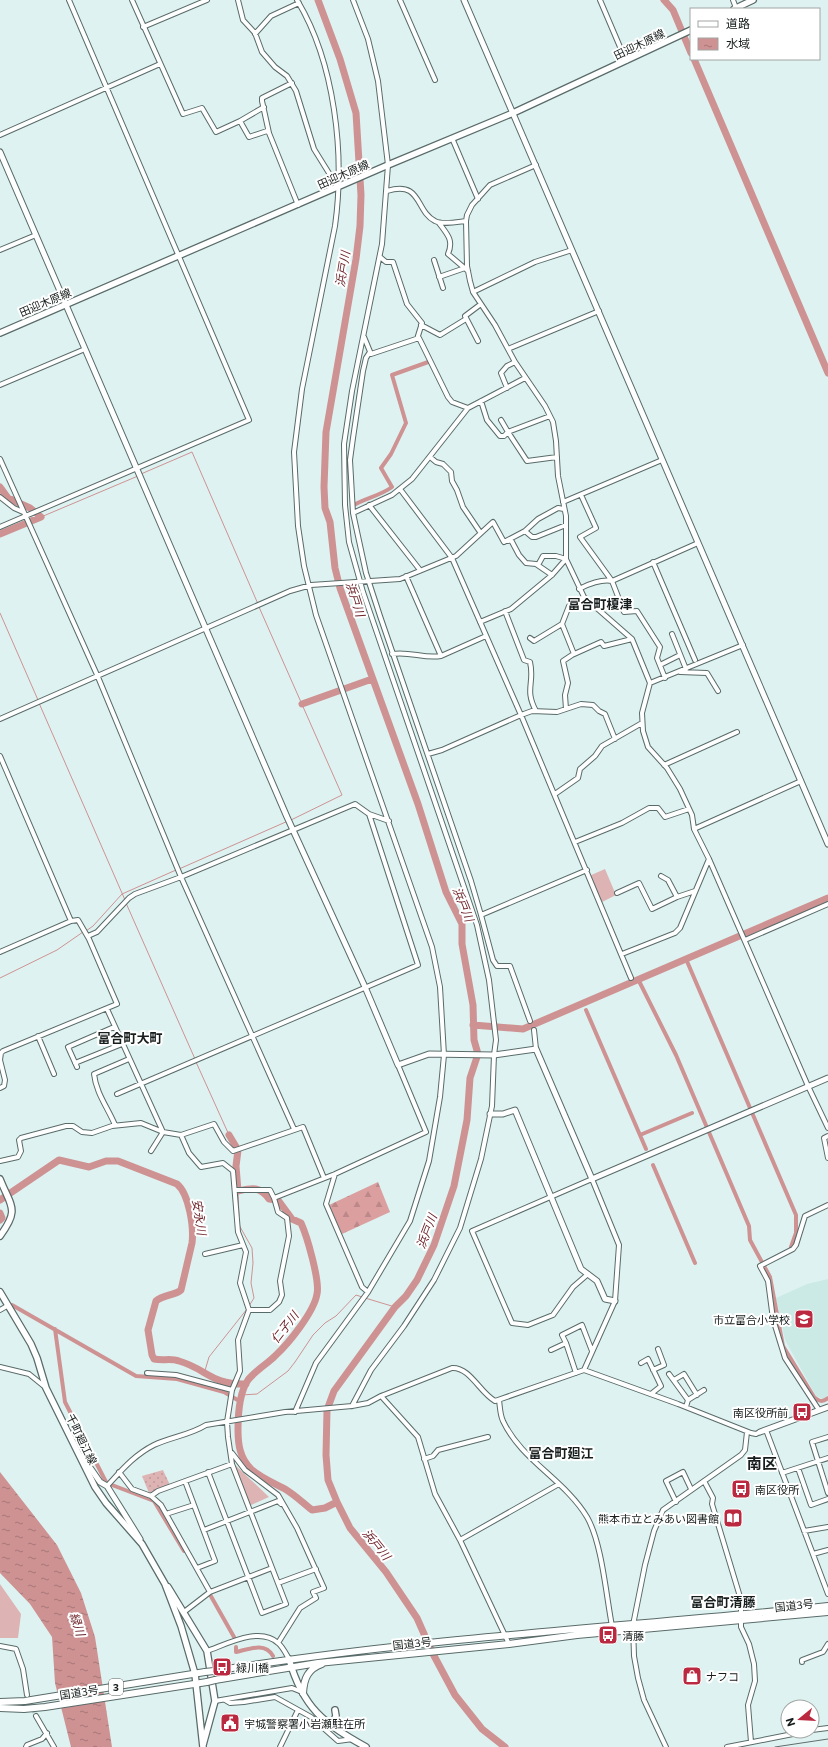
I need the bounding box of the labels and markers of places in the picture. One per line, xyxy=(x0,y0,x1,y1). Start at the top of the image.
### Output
school or university icon: 市立富合小学校 xyxy=(793,1308,815,1330)
place label: 市立富合小学校 xyxy=(713,1313,790,1326)
bus stop icon: 南区役所前 xyxy=(791,1401,813,1423)
place label: 南区役所前 xyxy=(733,1406,788,1419)
bus stop icon: 南区役所 xyxy=(730,1478,752,1500)
place label: 南区役所 xyxy=(755,1483,800,1496)
library icon: 熊本市立とみあい図書館 xyxy=(722,1507,744,1529)
place label: 熊本市立とみあい図書館 xyxy=(598,1512,719,1525)
bus stop icon: 清藤 xyxy=(597,1624,619,1646)
place label: 清藤 xyxy=(622,1629,644,1642)
bus stop icon: 緑川橋 xyxy=(211,1656,233,1678)
place label: 緑川橋 xyxy=(236,1661,269,1674)
shop icon: ナフコ xyxy=(681,1665,703,1687)
place label: ナフコ xyxy=(706,1670,739,1683)
public building icon: 宇城警察署小岩瀬駐在所 xyxy=(219,1712,241,1734)
place label: 宇城警察署小岩瀬駐在所 xyxy=(244,1717,366,1730)

